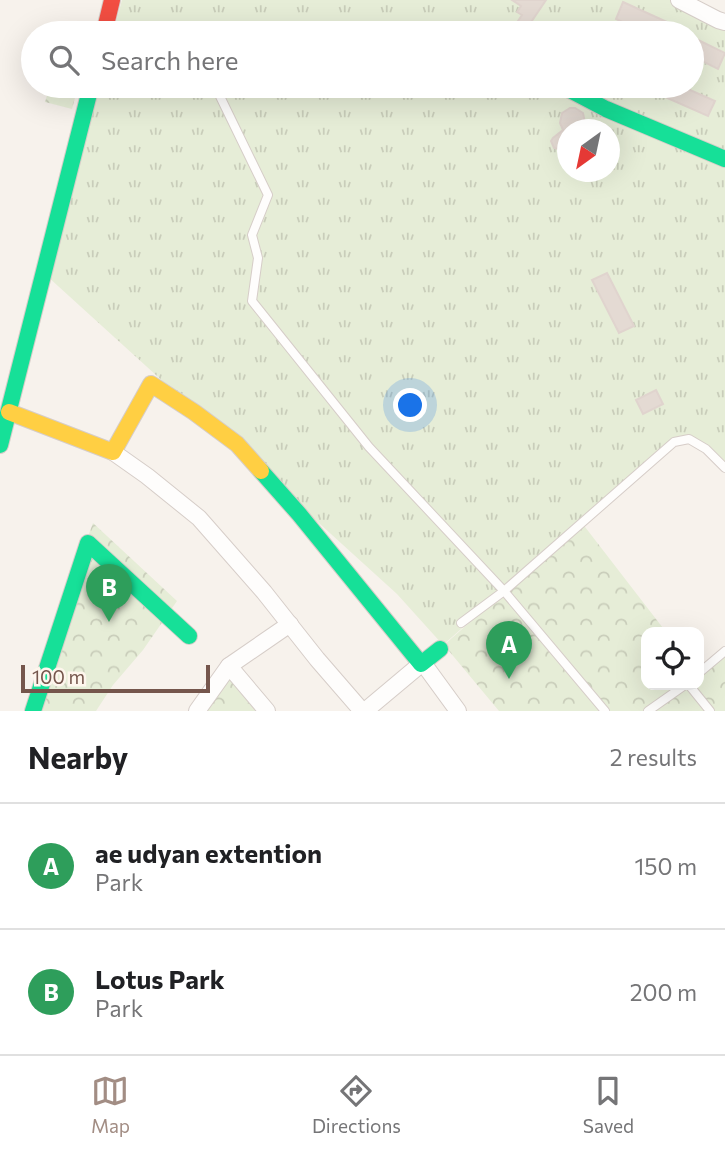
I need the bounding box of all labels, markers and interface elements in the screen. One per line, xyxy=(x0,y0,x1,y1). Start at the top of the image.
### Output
search box xyxy=(21,21,704,98)
icon: search xyxy=(45,41,83,79)
text: Search here xyxy=(101,44,239,75)
north arrow xyxy=(557,119,620,182)
your location xyxy=(393,388,427,422)
pin: B xyxy=(86,564,132,622)
pin: A xyxy=(486,621,532,679)
map controls xyxy=(641,627,704,690)
button: locate xyxy=(641,627,704,690)
scale bar xyxy=(21,662,210,694)
text: 100 m xyxy=(32,665,85,688)
text: Nearby xyxy=(28,738,128,775)
text: 2 results xyxy=(610,743,697,771)
text: ae udyan extention xyxy=(95,837,322,868)
text: A xyxy=(43,852,59,880)
text: 150 m xyxy=(634,852,697,880)
text: Park xyxy=(95,868,143,896)
text: Lotus Park xyxy=(95,963,225,994)
text: B xyxy=(43,978,59,1006)
text: 200 m xyxy=(630,978,697,1006)
text: Park xyxy=(95,994,143,1022)
tab: Map xyxy=(91,1072,130,1137)
tab: Directions xyxy=(312,1072,401,1137)
tab: Saved xyxy=(583,1072,634,1137)

